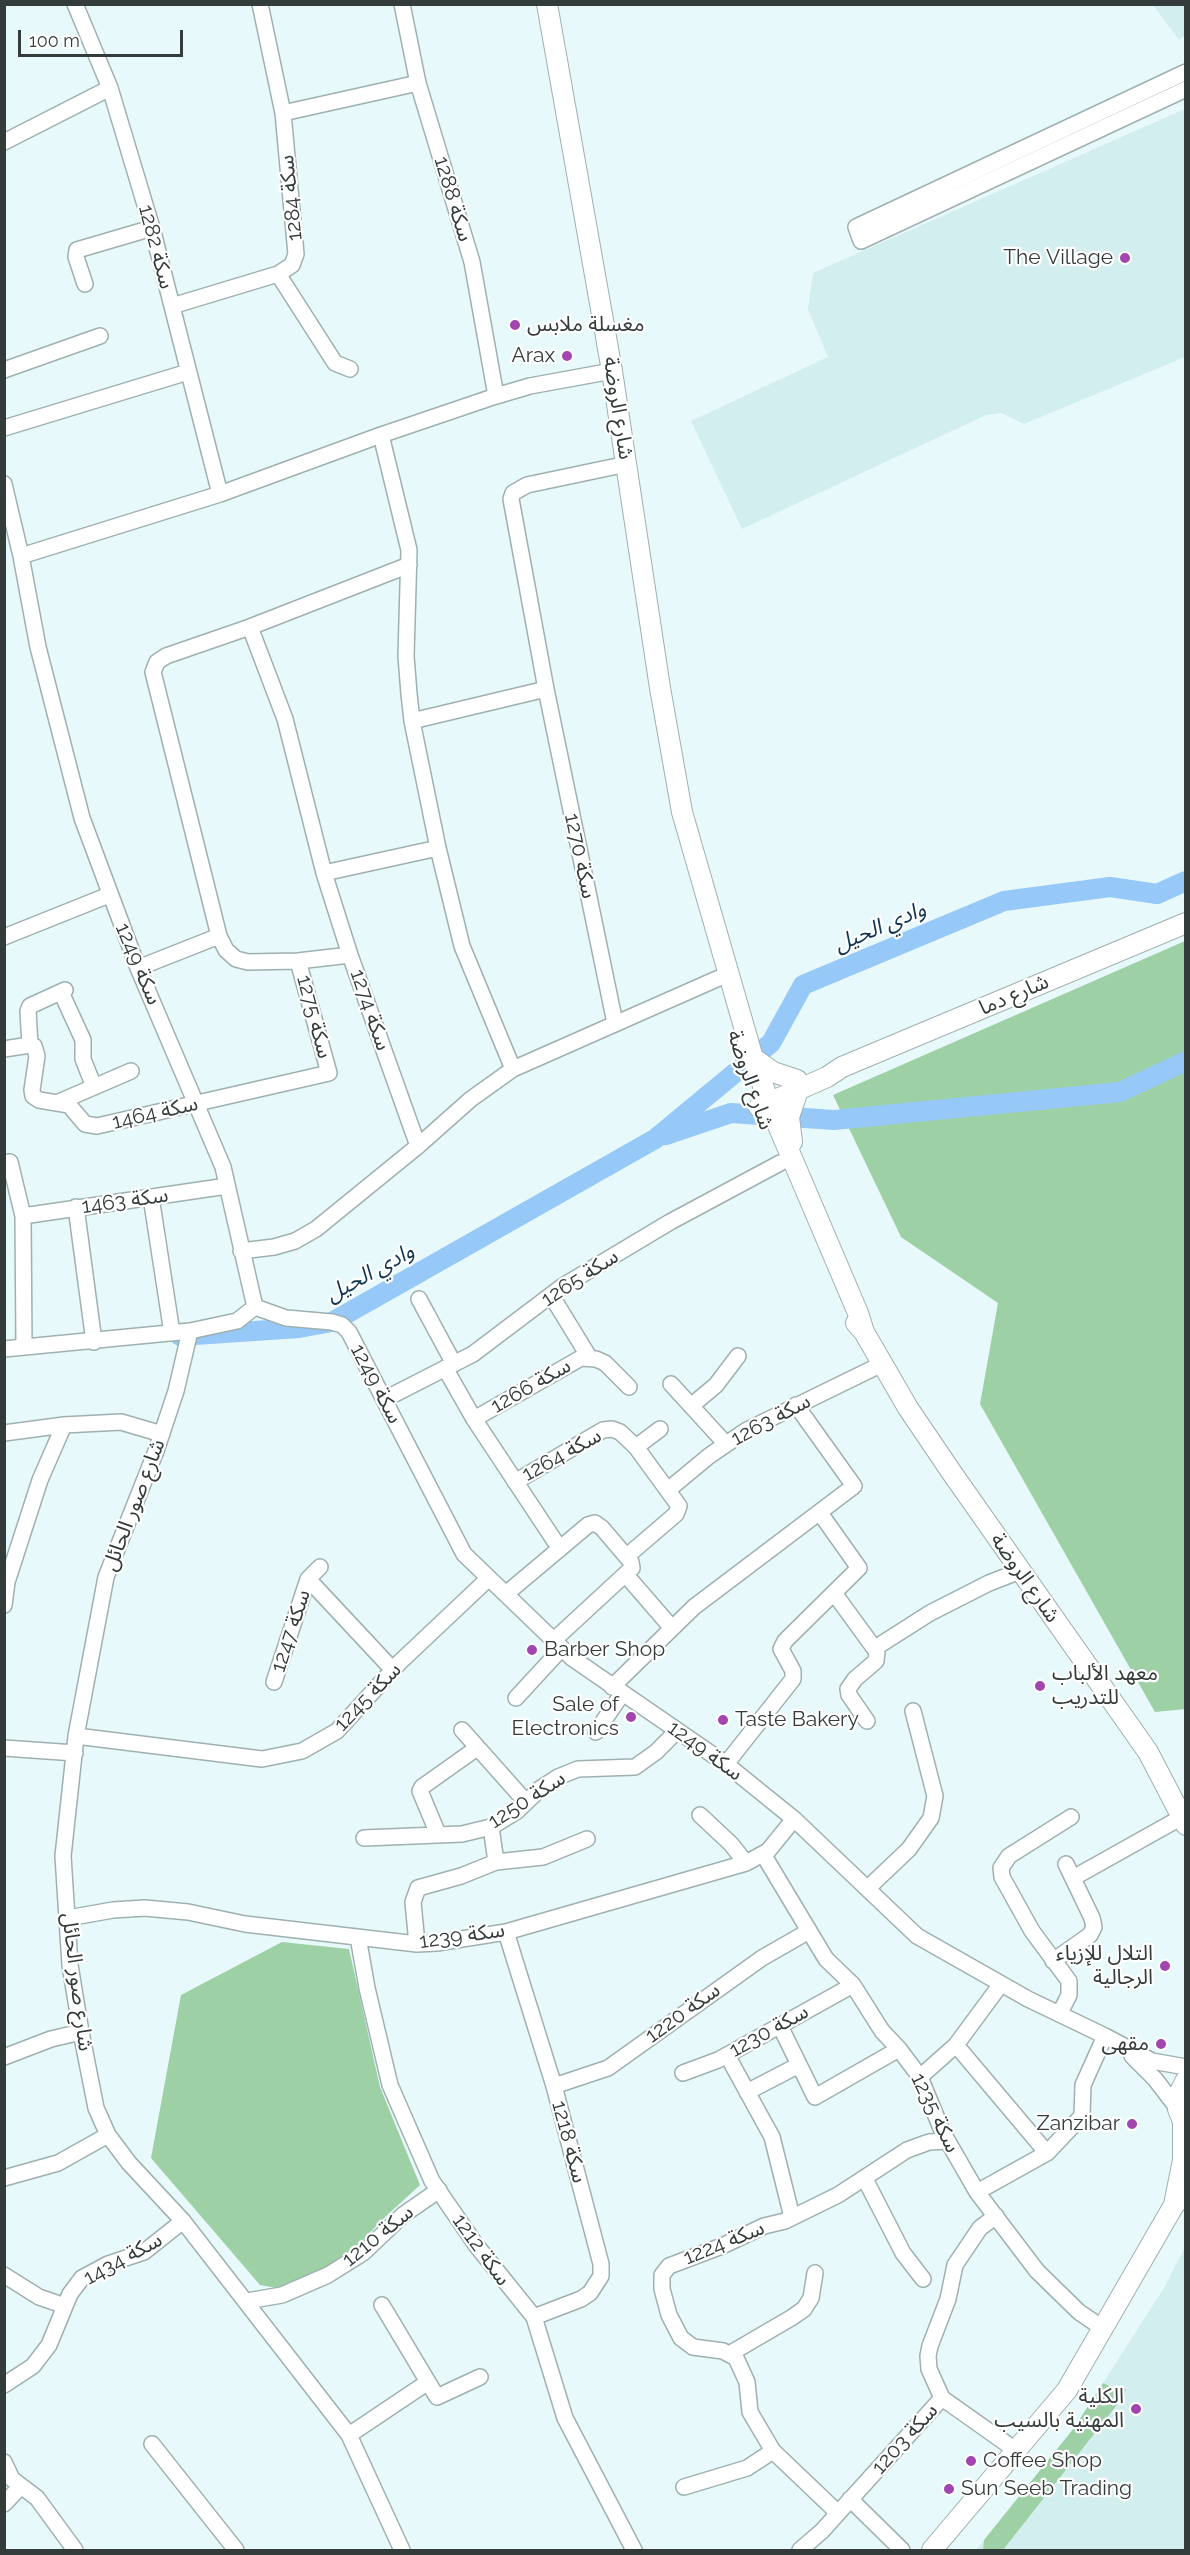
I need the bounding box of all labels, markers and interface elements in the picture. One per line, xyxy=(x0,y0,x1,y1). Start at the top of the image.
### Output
scale bar xyxy=(21,18,186,56)
text: 100 m xyxy=(29,30,80,51)
street label: سكة 1288 xyxy=(428,153,478,245)
street label: سكة 1284 xyxy=(274,154,308,242)
street label: سكة 1282 xyxy=(133,202,179,292)
place label: The Village xyxy=(1003,245,1113,271)
marker: The Village xyxy=(1118,251,1132,265)
place label: مغسلة ملابس xyxy=(527,312,645,338)
marker: مغسلة ملابس xyxy=(508,318,522,332)
place label: Arax xyxy=(511,343,555,369)
marker: Arax xyxy=(560,349,574,363)
street label: شارع الروضة xyxy=(597,355,639,461)
street label: سكة 1270 xyxy=(559,811,601,901)
water label: وادي الحيل xyxy=(830,896,930,958)
street label: سكة 1249 xyxy=(110,919,166,1009)
street label: سكة 1274 xyxy=(344,966,396,1054)
street label: شارع دما xyxy=(975,969,1053,1021)
street label: سكة 1275 xyxy=(291,973,337,1061)
street label: شارع الروضة xyxy=(721,1027,779,1133)
street label: سكة 1464 xyxy=(110,1091,200,1135)
street label: سكة 1463 xyxy=(80,1182,170,1220)
water label: وادي الحيل xyxy=(321,1238,419,1308)
street label: سكة 1265 xyxy=(537,1244,623,1312)
street label: سكة 1249 xyxy=(345,1340,407,1428)
street label: سكة 1266 xyxy=(487,1353,575,1419)
street label: سكة 1263 xyxy=(727,1389,815,1451)
street label: سكة 1264 xyxy=(518,1423,606,1487)
street label: شارع صور الحائل xyxy=(97,1436,171,1574)
street label: شارع الروضة xyxy=(985,1528,1065,1628)
street label: سكة 1247 xyxy=(266,1587,316,1675)
place label: Barber Shop xyxy=(544,1637,665,1663)
marker: Barber Shop xyxy=(525,1643,539,1657)
street label: سكة 1245 xyxy=(329,1657,407,1737)
place label: معهد الألباب للتدريب xyxy=(1052,1661,1158,1711)
marker: معهد الألباب للتدريب xyxy=(1033,1679,1047,1693)
place label: Sale of Electronics xyxy=(512,1692,619,1742)
place label: Taste Bakery xyxy=(735,1707,859,1733)
marker: Sale of Electronics xyxy=(624,1710,638,1724)
marker: Taste Bakery xyxy=(716,1713,730,1727)
street label: سكة 1249 xyxy=(663,1715,747,1787)
street label: سكة 1250 xyxy=(484,1766,570,1834)
street label: شارع صور الحائل xyxy=(56,1911,98,2053)
street label: سكة 1239 xyxy=(418,1918,506,1954)
place label: التلال للإزياء الرجالية xyxy=(1056,1941,1153,1991)
marker: التلال للإزياء الرجالية xyxy=(1158,1959,1172,1973)
street label: سكة 1220 xyxy=(641,1977,725,2049)
street label: سكة 1230 xyxy=(725,1999,813,2063)
place label: مقهى xyxy=(1101,2031,1149,2057)
marker: مقهى xyxy=(1154,2037,1168,2051)
street label: سكة 1235 xyxy=(905,2069,965,2157)
street label: سكة 1218 xyxy=(546,2098,592,2186)
place label: Zanzibar xyxy=(1036,2111,1120,2137)
marker: Zanzibar xyxy=(1125,2117,1139,2131)
street label: سكة 1210 xyxy=(337,2200,419,2272)
street label: سكة 1212 xyxy=(447,2209,515,2291)
street label: سكة 1224 xyxy=(680,2215,768,2271)
street label: سكة 1434 xyxy=(79,2227,167,2291)
place label: الكلية المهنية بالسيب xyxy=(994,2384,1124,2434)
street label: سكة 1203 xyxy=(867,2398,943,2480)
marker: الكلية المهنية بالسيب xyxy=(1129,2402,1143,2416)
place label: Coffee Shop xyxy=(983,2448,1102,2474)
marker: Coffee Shop xyxy=(964,2454,978,2468)
place label: Sun Seeb Trading xyxy=(961,2476,1132,2502)
marker: Sun Seeb Trading xyxy=(942,2482,956,2496)

